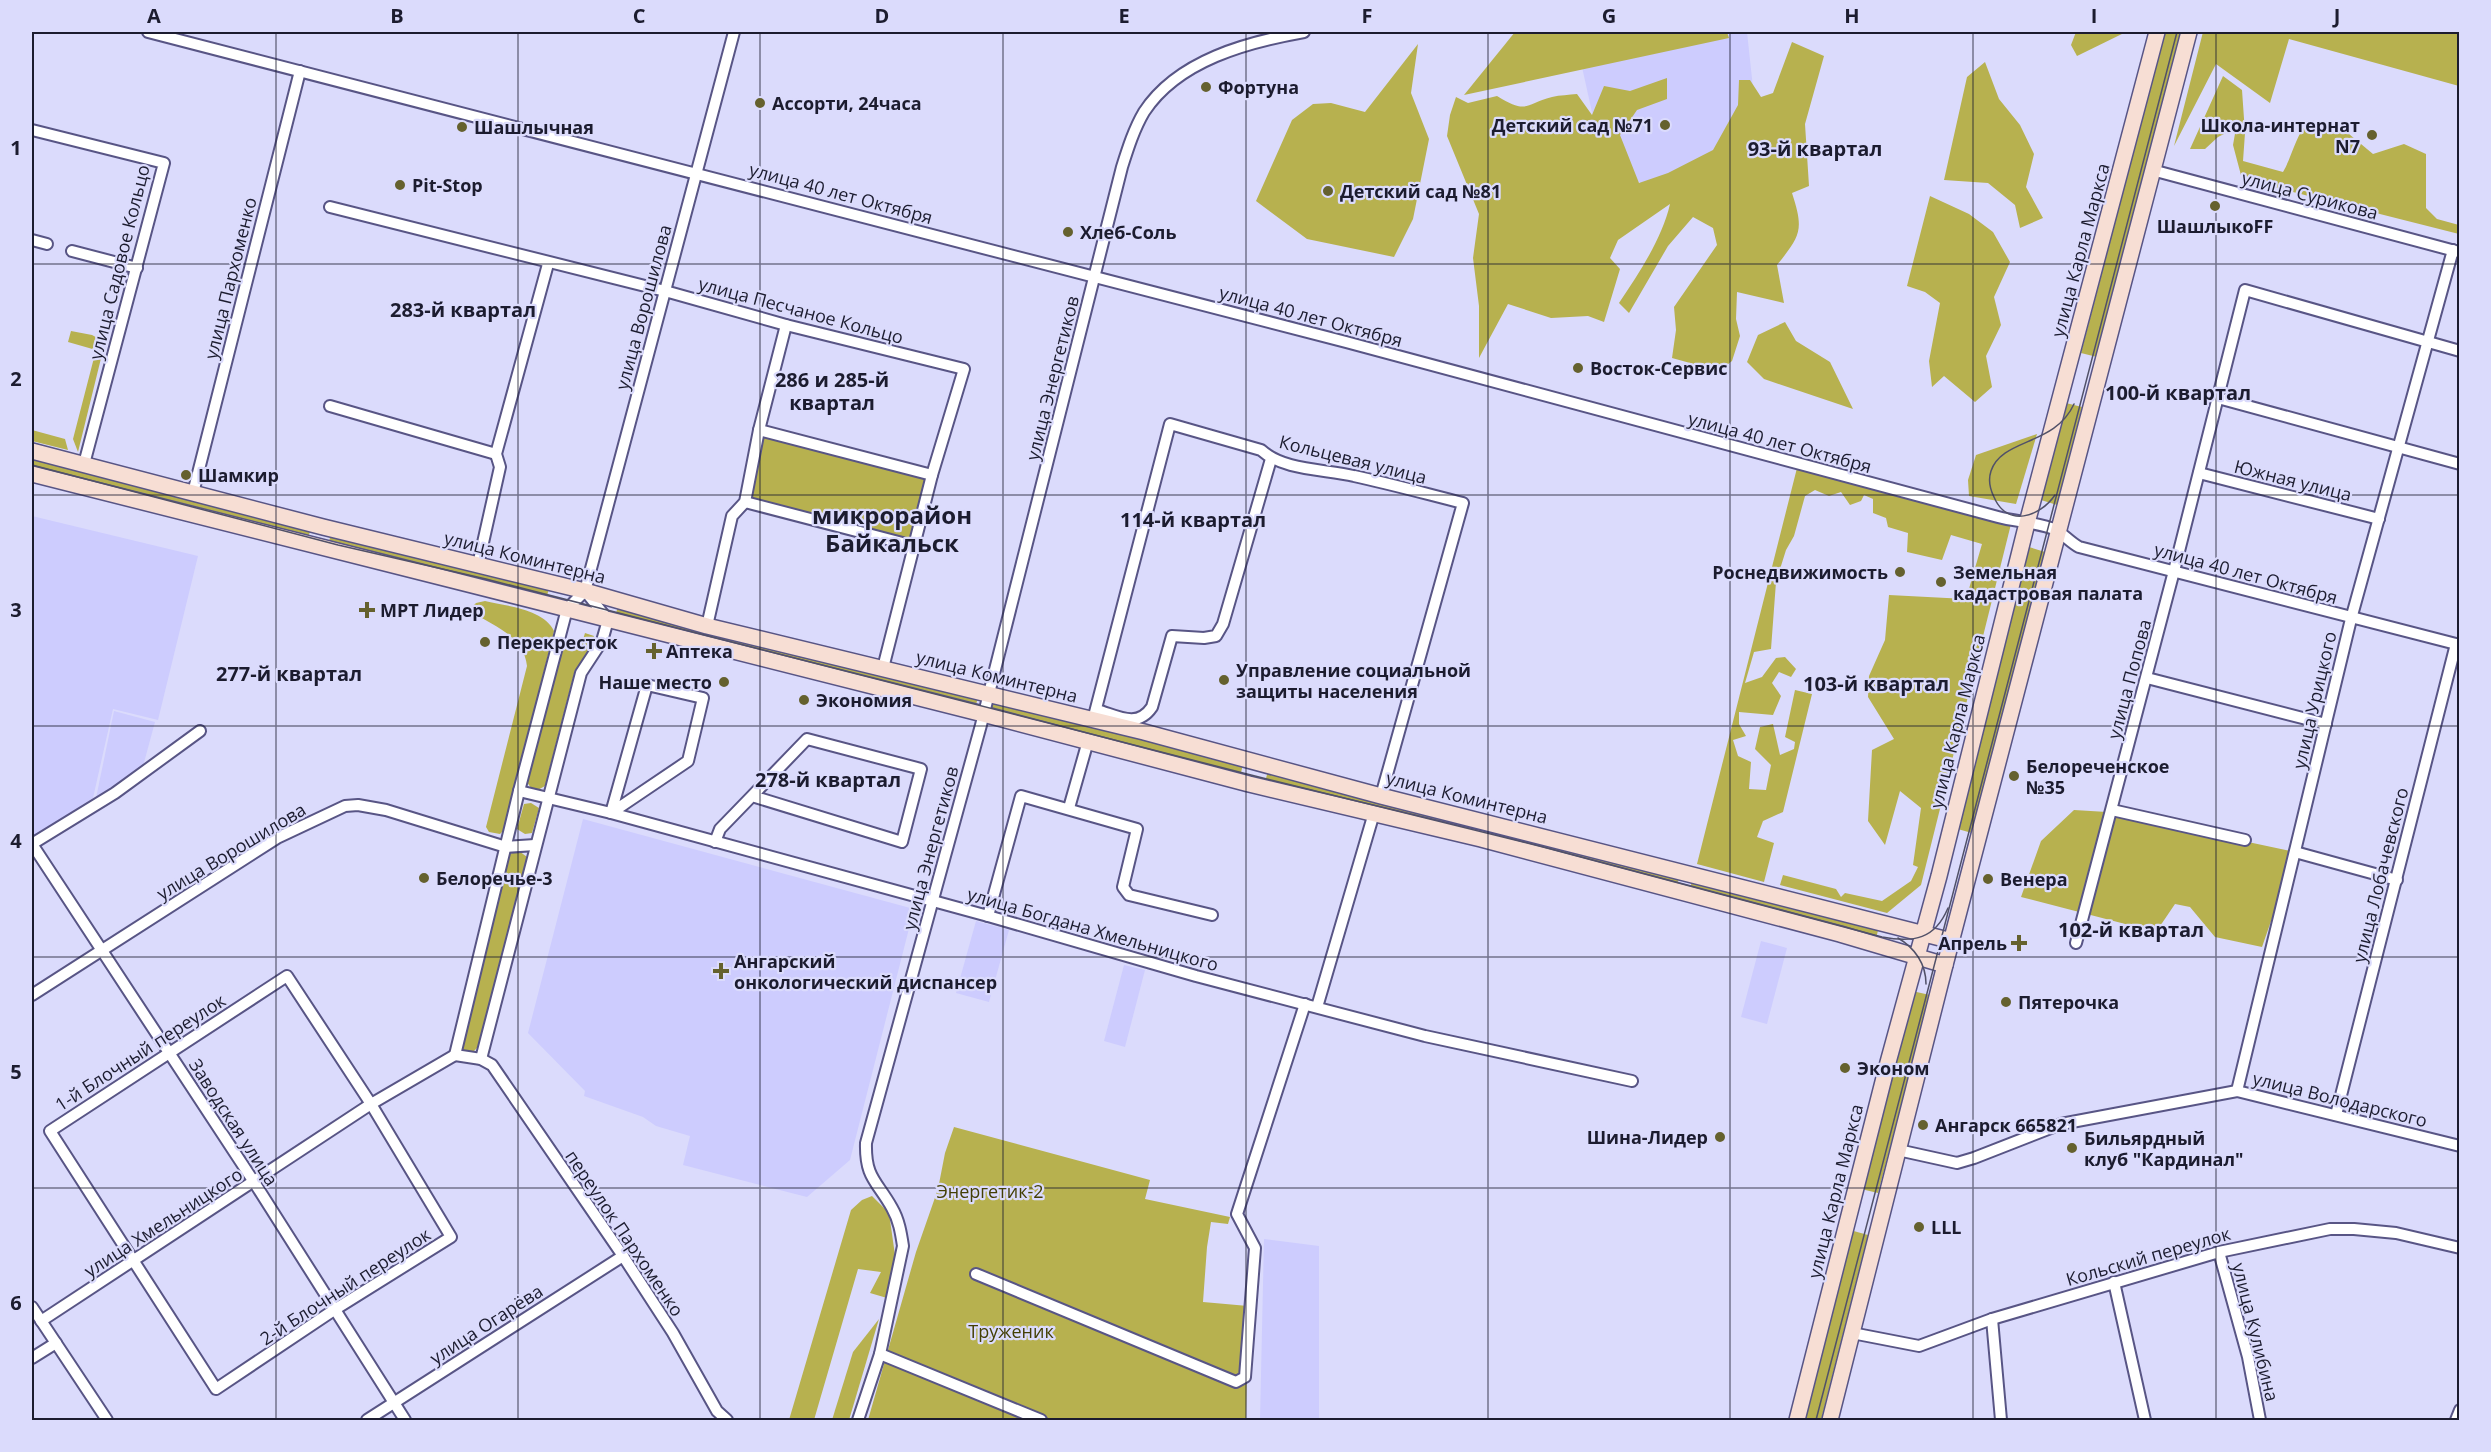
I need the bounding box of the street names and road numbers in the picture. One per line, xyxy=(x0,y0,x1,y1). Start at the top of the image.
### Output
street label: улица 40 лет Октября xyxy=(747,157,935,229)
street label: улица Карла Маркса xyxy=(2045,161,2115,339)
street label: улица Садовое Кольцо xyxy=(83,162,155,362)
street label: улица Сурикова xyxy=(2239,165,2381,225)
street label: улица Пархоменко xyxy=(198,195,262,361)
street label: улица Ворошилова xyxy=(609,222,677,392)
street label: улица Песчаное Кольцо xyxy=(696,271,906,349)
street label: улица 40 лет Октября xyxy=(1217,280,1405,352)
street label: улица Энергетиков xyxy=(1020,293,1084,463)
street label: улица 40 лет Октября xyxy=(1686,406,1874,478)
street label: Кольцевая улица xyxy=(1277,429,1429,489)
street label: Южная улица xyxy=(2232,454,2354,506)
street label: улица Коминтерна xyxy=(442,525,608,589)
street label: улица 40 лет Октября xyxy=(2152,537,2340,609)
street label: улица Попова xyxy=(2101,617,2157,741)
street label: улица Урицкого xyxy=(2287,629,2341,771)
street label: улица Карла Маркса xyxy=(1924,631,1990,811)
street label: улица Коминтерна xyxy=(914,644,1080,708)
street label: улица Энергетиков xyxy=(897,763,963,933)
street label: улица Коминтерна xyxy=(1384,765,1550,829)
street label: улица Лобачевского xyxy=(2347,785,2413,965)
street label: улица Ворошилова xyxy=(152,797,310,905)
street label: улица Богдана Хмельницкого xyxy=(965,882,1221,976)
street label: 1-й Блочный переулок xyxy=(50,988,230,1116)
street label: Заводская улица xyxy=(184,1054,284,1190)
street label: улица Володарского xyxy=(2250,1066,2430,1132)
street label: улица Карла Маркса xyxy=(1802,1101,1868,1281)
street label: переулок Пархоменко xyxy=(560,1145,690,1321)
street label: улица Хмельницкого xyxy=(79,1162,247,1282)
street label: Кольский переулок xyxy=(2063,1221,2234,1291)
street label: 2-й Блочный переулок xyxy=(255,1222,435,1350)
street label: улица Кулибина xyxy=(2227,1260,2285,1404)
street label: улица Огарёва xyxy=(425,1279,547,1369)

